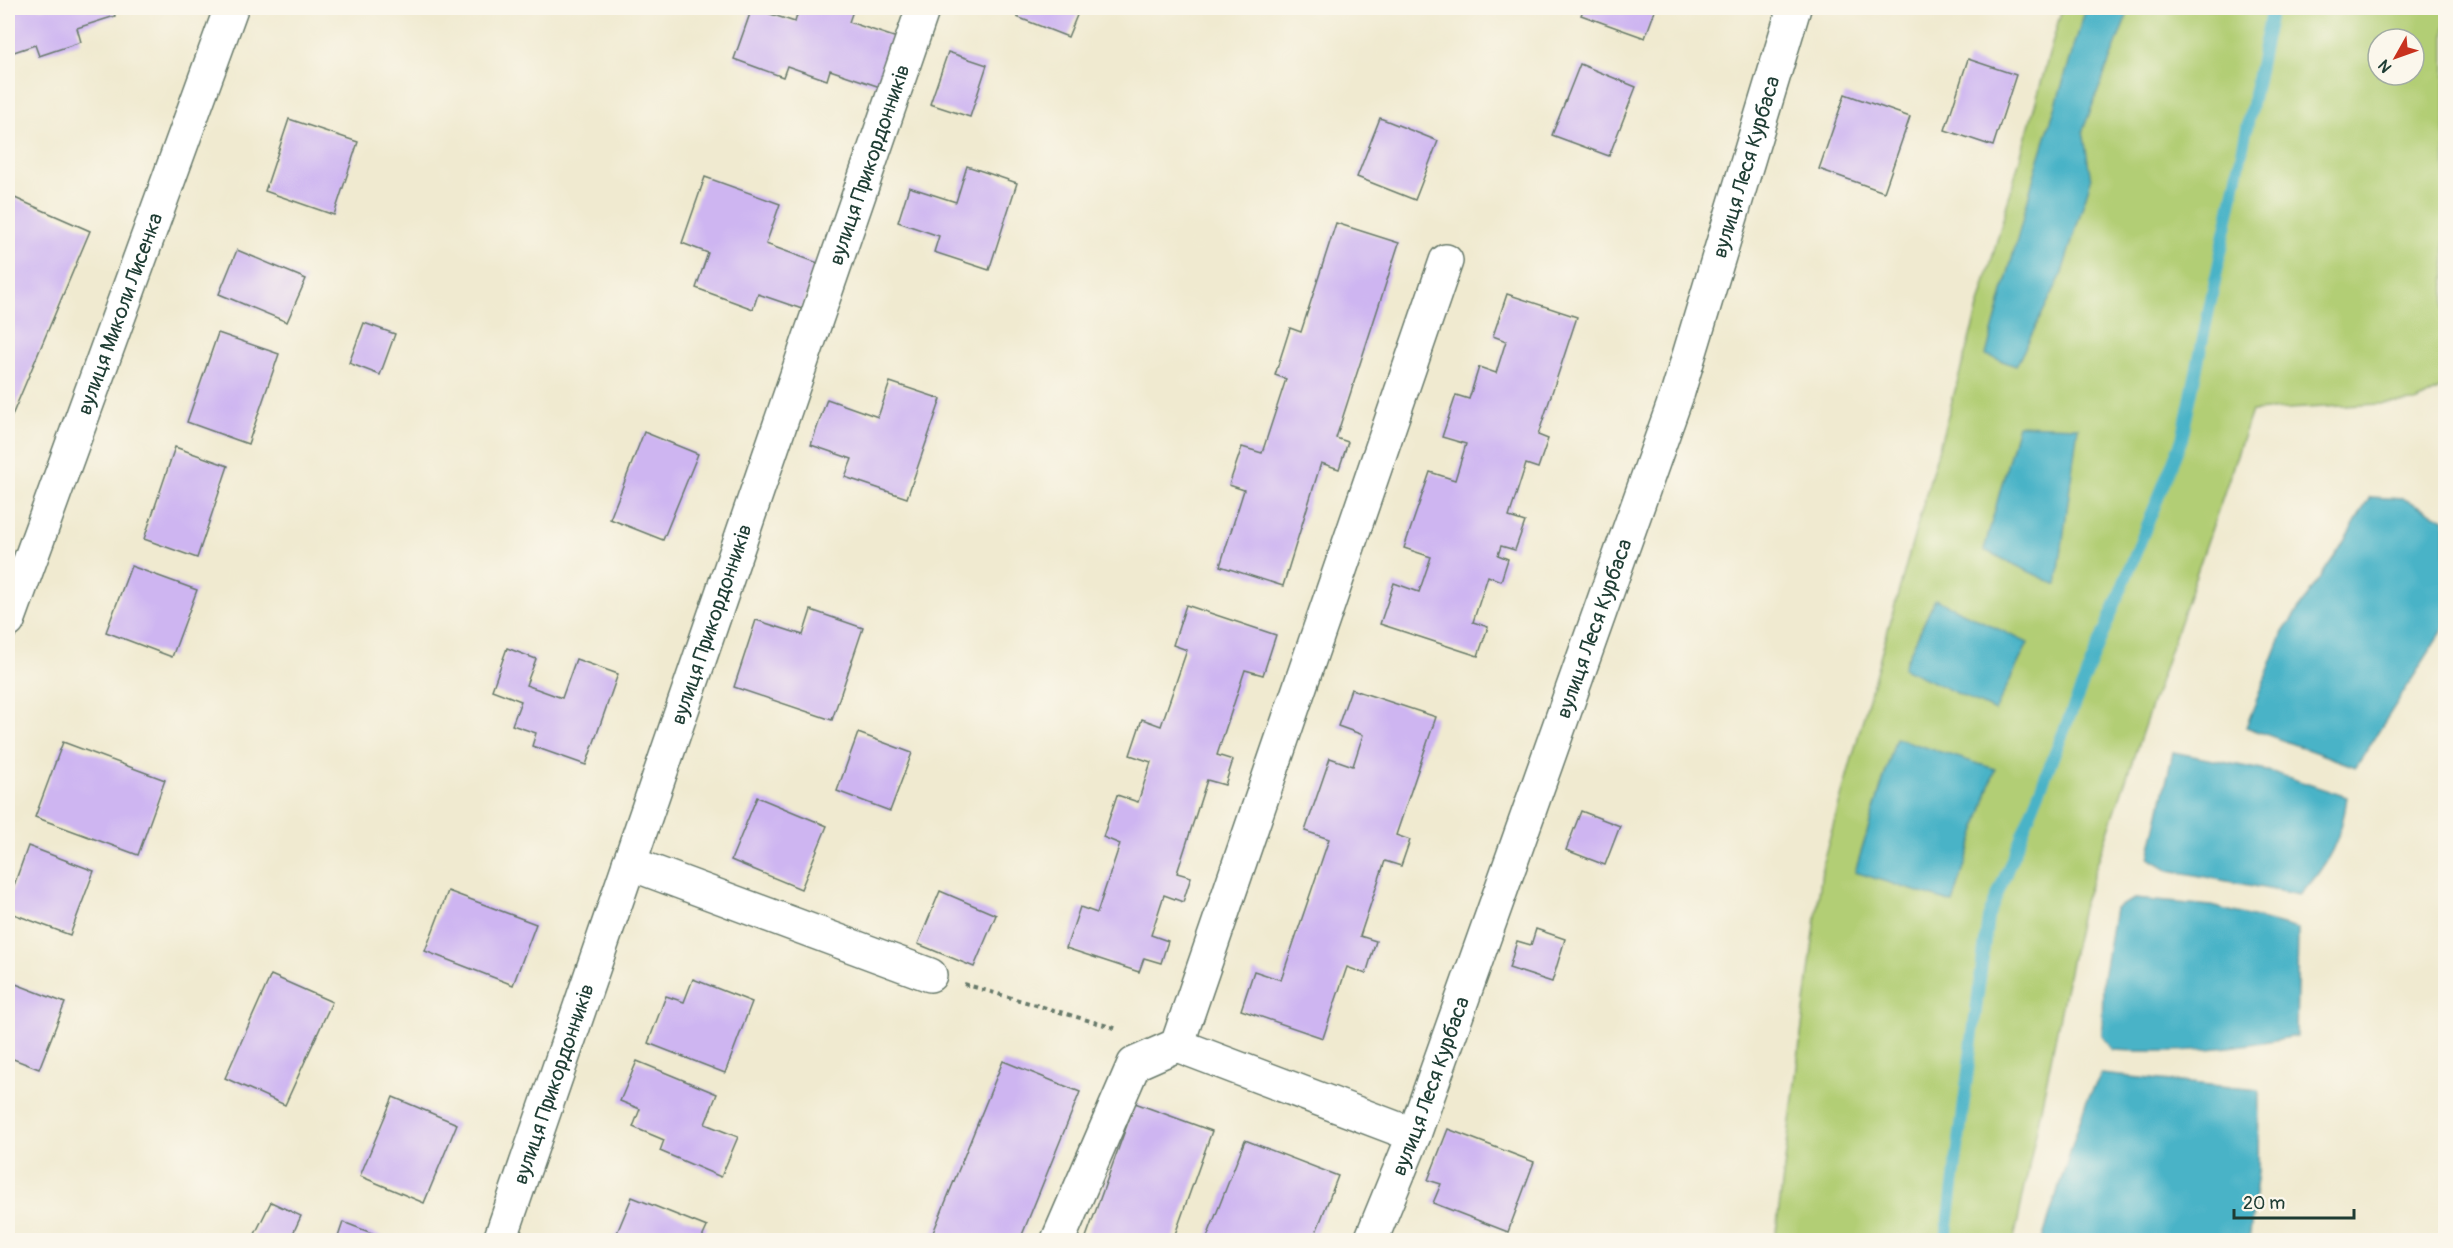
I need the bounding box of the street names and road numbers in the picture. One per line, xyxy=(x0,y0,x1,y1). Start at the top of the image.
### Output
street label: вулиця Прикордонників xyxy=(823,61,917,269)
street label: вулиця Леся Курбаса xyxy=(1706,73,1787,261)
street label: вулиця Миколи Лисенка xyxy=(71,209,169,419)
street label: вулиця Прикордонників xyxy=(665,521,759,728)
street label: вулиця Леся Курбаса xyxy=(1550,535,1639,722)
street label: вулиця Прикордонників xyxy=(507,980,601,1188)
street label: вулиця Леся Курбаса xyxy=(1386,993,1476,1180)

